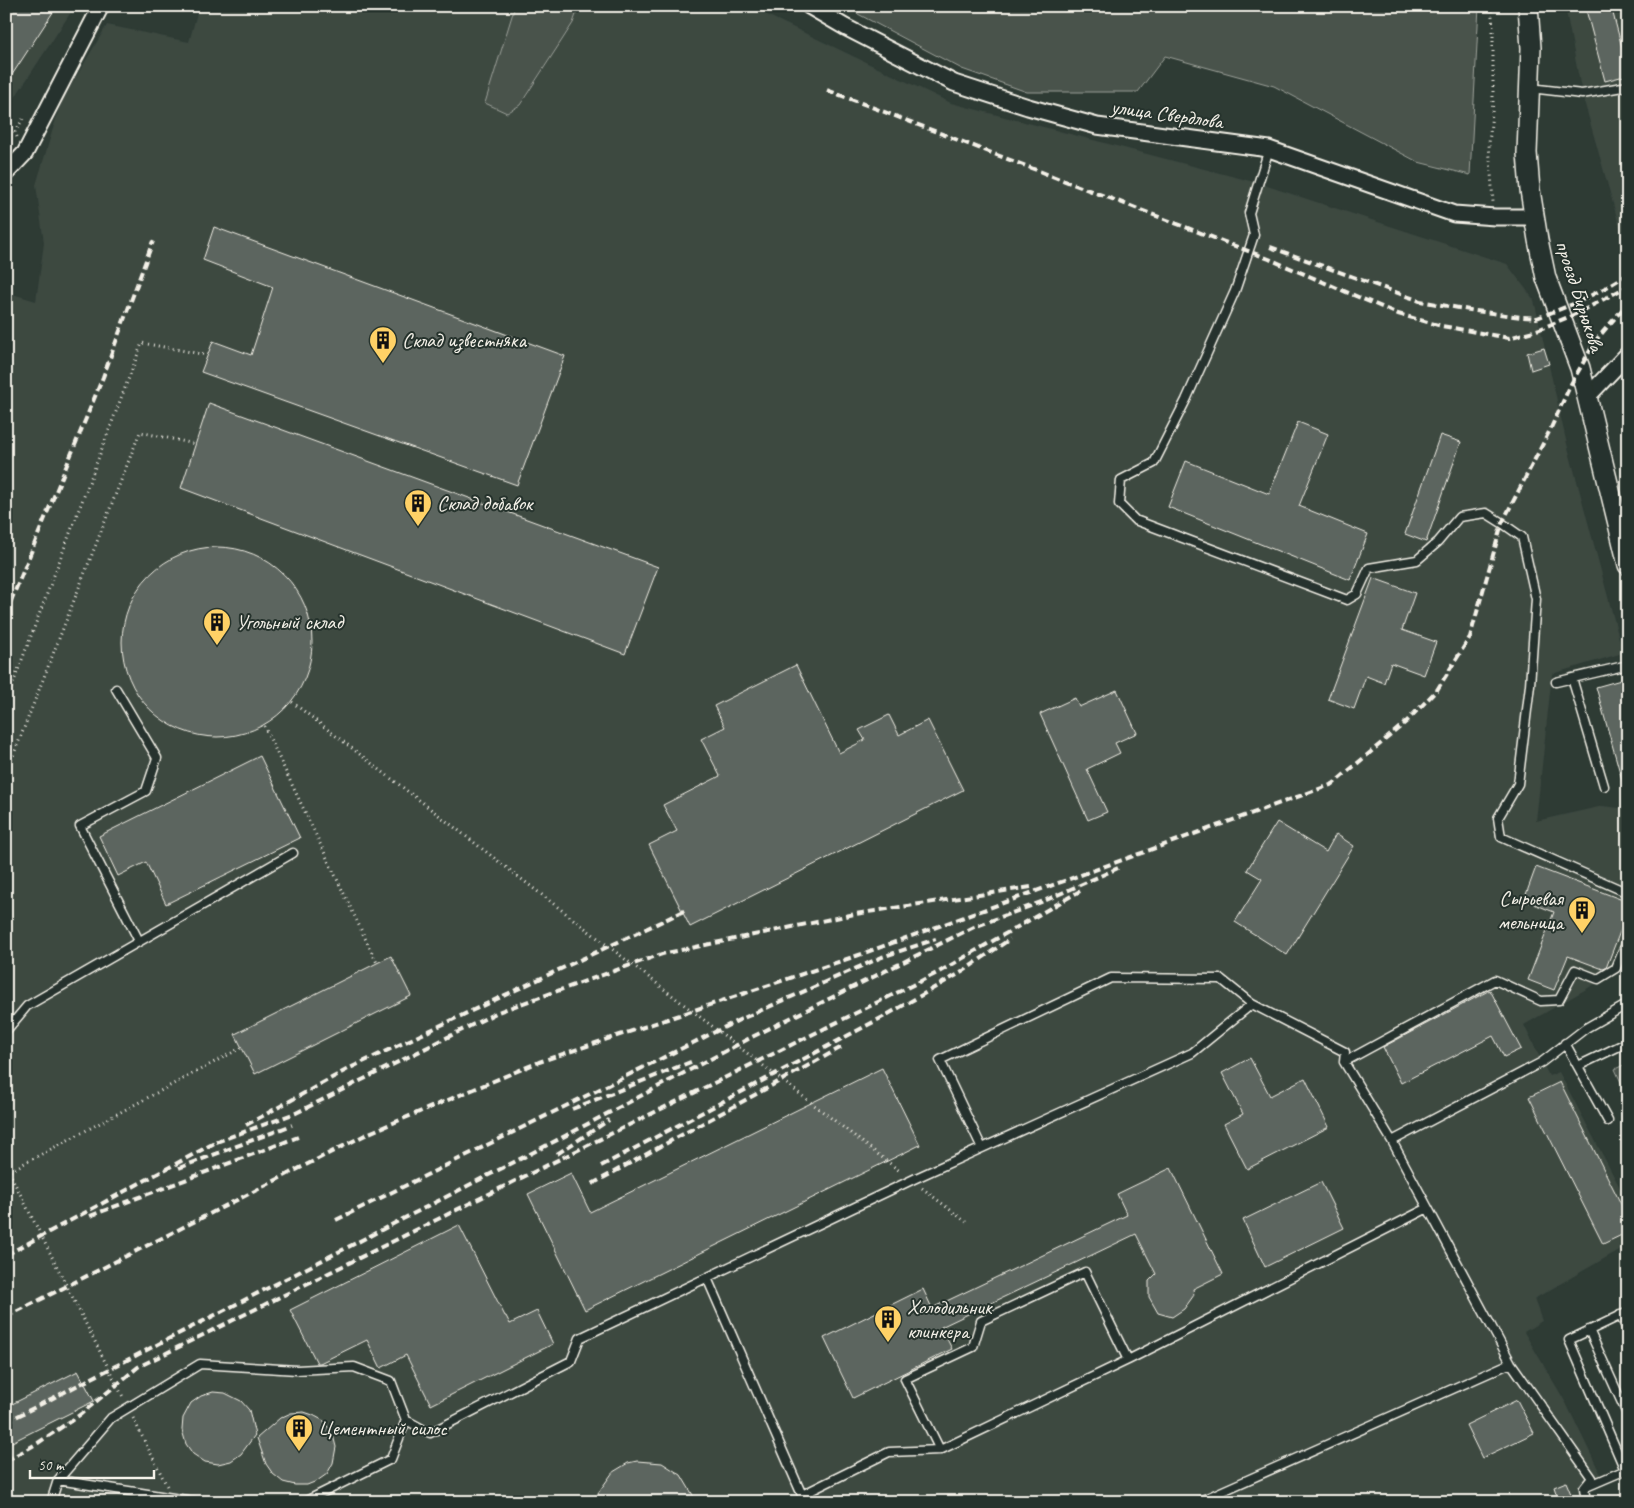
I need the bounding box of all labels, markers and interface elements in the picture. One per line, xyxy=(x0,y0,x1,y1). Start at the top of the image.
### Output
street label: улица Свердлова xyxy=(1107,93,1227,135)
street label: проезд Бирюкова xyxy=(1550,237,1611,357)
building icon: Склад известняка xyxy=(368,325,398,364)
place label: Склад известняка xyxy=(402,327,527,354)
building icon: Склад добавок xyxy=(403,488,433,527)
place label: Склад добавок xyxy=(437,490,535,516)
building icon: Угольный склад xyxy=(202,607,232,646)
place label: Угольный склад xyxy=(236,609,345,635)
place label: Сырьевая мельница xyxy=(1498,885,1565,935)
building icon: Сырьевая мельница xyxy=(1567,895,1597,934)
place label: Холодильник клинкера xyxy=(907,1294,993,1344)
building icon: Холодильник клинкера xyxy=(873,1304,903,1343)
building icon: Цементный силос xyxy=(284,1413,314,1452)
place label: Цементный силос xyxy=(318,1415,448,1441)
scale bar xyxy=(30,1448,154,1480)
text: 50 m xyxy=(38,1456,65,1475)

